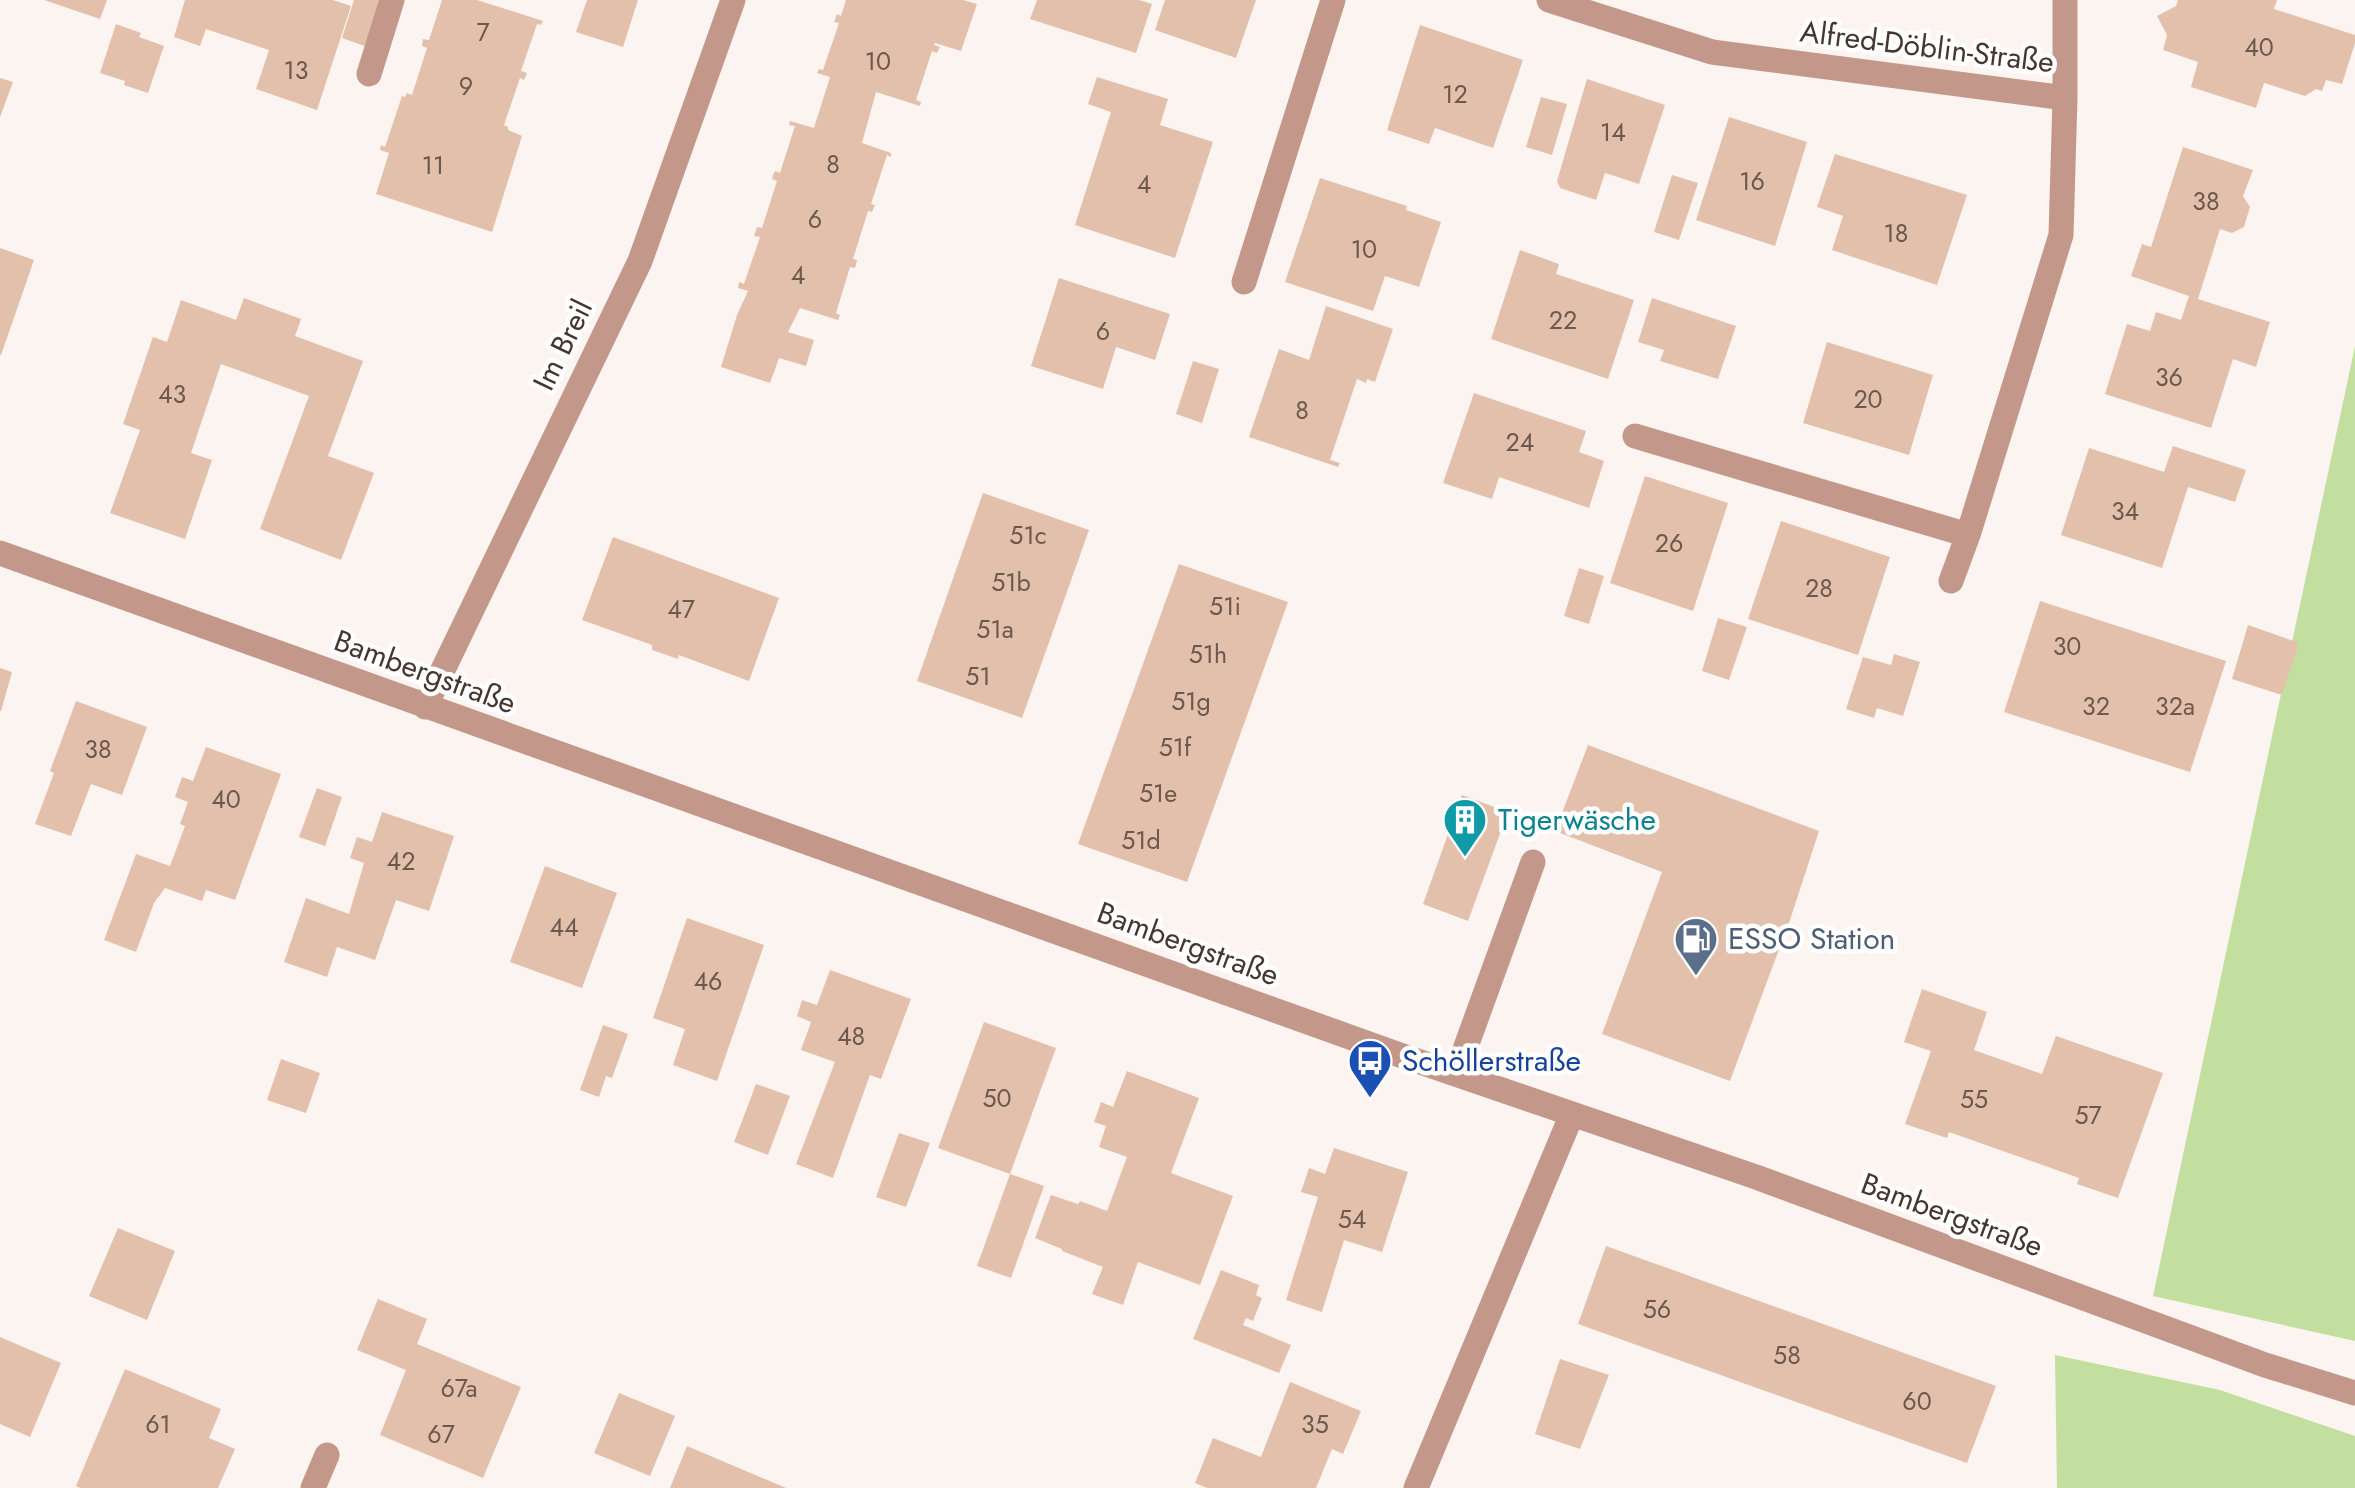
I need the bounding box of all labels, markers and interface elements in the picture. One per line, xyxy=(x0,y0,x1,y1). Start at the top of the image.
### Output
street label: Alfred-Döblin-Straße xyxy=(1798,10,2056,83)
house number: 7 xyxy=(476,14,490,50)
house number: 40 xyxy=(2244,29,2274,65)
house number: 10 xyxy=(865,43,891,79)
house number: 13 xyxy=(284,52,308,88)
house number: 9 xyxy=(459,68,473,104)
house number: 12 xyxy=(1442,76,1468,112)
house number: 14 xyxy=(1600,114,1626,150)
house number: 8 xyxy=(826,146,840,182)
house number: 11 xyxy=(422,147,444,183)
house number: 16 xyxy=(1739,163,1765,199)
house number: 4 xyxy=(1137,166,1151,202)
house number: 38 xyxy=(2192,183,2220,219)
house number: 6 xyxy=(808,201,822,237)
house number: 18 xyxy=(1884,215,1908,251)
house number: 10 xyxy=(1351,231,1377,267)
house number: 4 xyxy=(791,257,805,293)
street label: Im Breil xyxy=(522,292,603,398)
house number: 22 xyxy=(1549,302,1577,338)
house number: 6 xyxy=(1096,313,1110,349)
house number: 36 xyxy=(2155,359,2183,395)
house number: 43 xyxy=(158,376,186,412)
house number: 20 xyxy=(1853,381,1883,417)
house number: 8 xyxy=(1295,392,1309,428)
house number: 24 xyxy=(1506,424,1534,460)
house number: 34 xyxy=(2111,493,2139,529)
house number: 51c xyxy=(1009,517,1047,553)
house number: 26 xyxy=(1655,525,1683,561)
house number: 51b xyxy=(991,564,1031,600)
house number: 28 xyxy=(1805,570,1833,606)
house number: 51i xyxy=(1209,588,1241,624)
house number: 47 xyxy=(667,591,695,627)
house number: 51a xyxy=(976,611,1014,647)
street label: Bambergstraße xyxy=(328,619,522,724)
house number: 30 xyxy=(2053,628,2081,664)
house number: 51h xyxy=(1189,636,1227,672)
house number: 51 xyxy=(965,658,991,694)
house number: 51g xyxy=(1171,683,1211,719)
house number: 32 xyxy=(2082,688,2110,724)
house number: 32a xyxy=(2155,688,2195,724)
house number: 51f xyxy=(1159,729,1192,765)
house number: 38 xyxy=(84,731,112,767)
house number: 51e xyxy=(1139,775,1177,811)
house number: 40 xyxy=(211,781,241,817)
building icon: Tigerwäsche xyxy=(1442,797,1488,858)
place label: Tigerwäsche xyxy=(1498,798,1656,841)
house number: 51d xyxy=(1121,822,1161,858)
house number: 42 xyxy=(387,843,415,879)
street label: Bambergstraße xyxy=(1091,891,1285,996)
house number: 44 xyxy=(549,909,579,945)
fuel station icon: ESSO Station xyxy=(1673,916,1719,977)
place label: ESSO Station xyxy=(1728,917,1895,960)
house number: 46 xyxy=(694,963,722,999)
house number: 48 xyxy=(837,1018,865,1054)
bus stop icon: Schöllerstraße xyxy=(1347,1038,1393,1099)
place label: Schöllerstraße xyxy=(1402,1039,1581,1082)
house number: 50 xyxy=(982,1080,1012,1116)
house number: 55 xyxy=(1960,1081,1988,1117)
house number: 57 xyxy=(2074,1097,2102,1133)
street label: Bambergstraße xyxy=(1855,1162,2049,1267)
house number: 54 xyxy=(1338,1201,1366,1237)
house number: 56 xyxy=(1643,1291,1671,1327)
house number: 58 xyxy=(1773,1337,1801,1373)
house number: 67a xyxy=(440,1370,478,1406)
house number: 60 xyxy=(1902,1383,1932,1419)
house number: 61 xyxy=(145,1406,171,1442)
house number: 35 xyxy=(1301,1406,1329,1442)
house number: 67 xyxy=(427,1416,455,1452)

